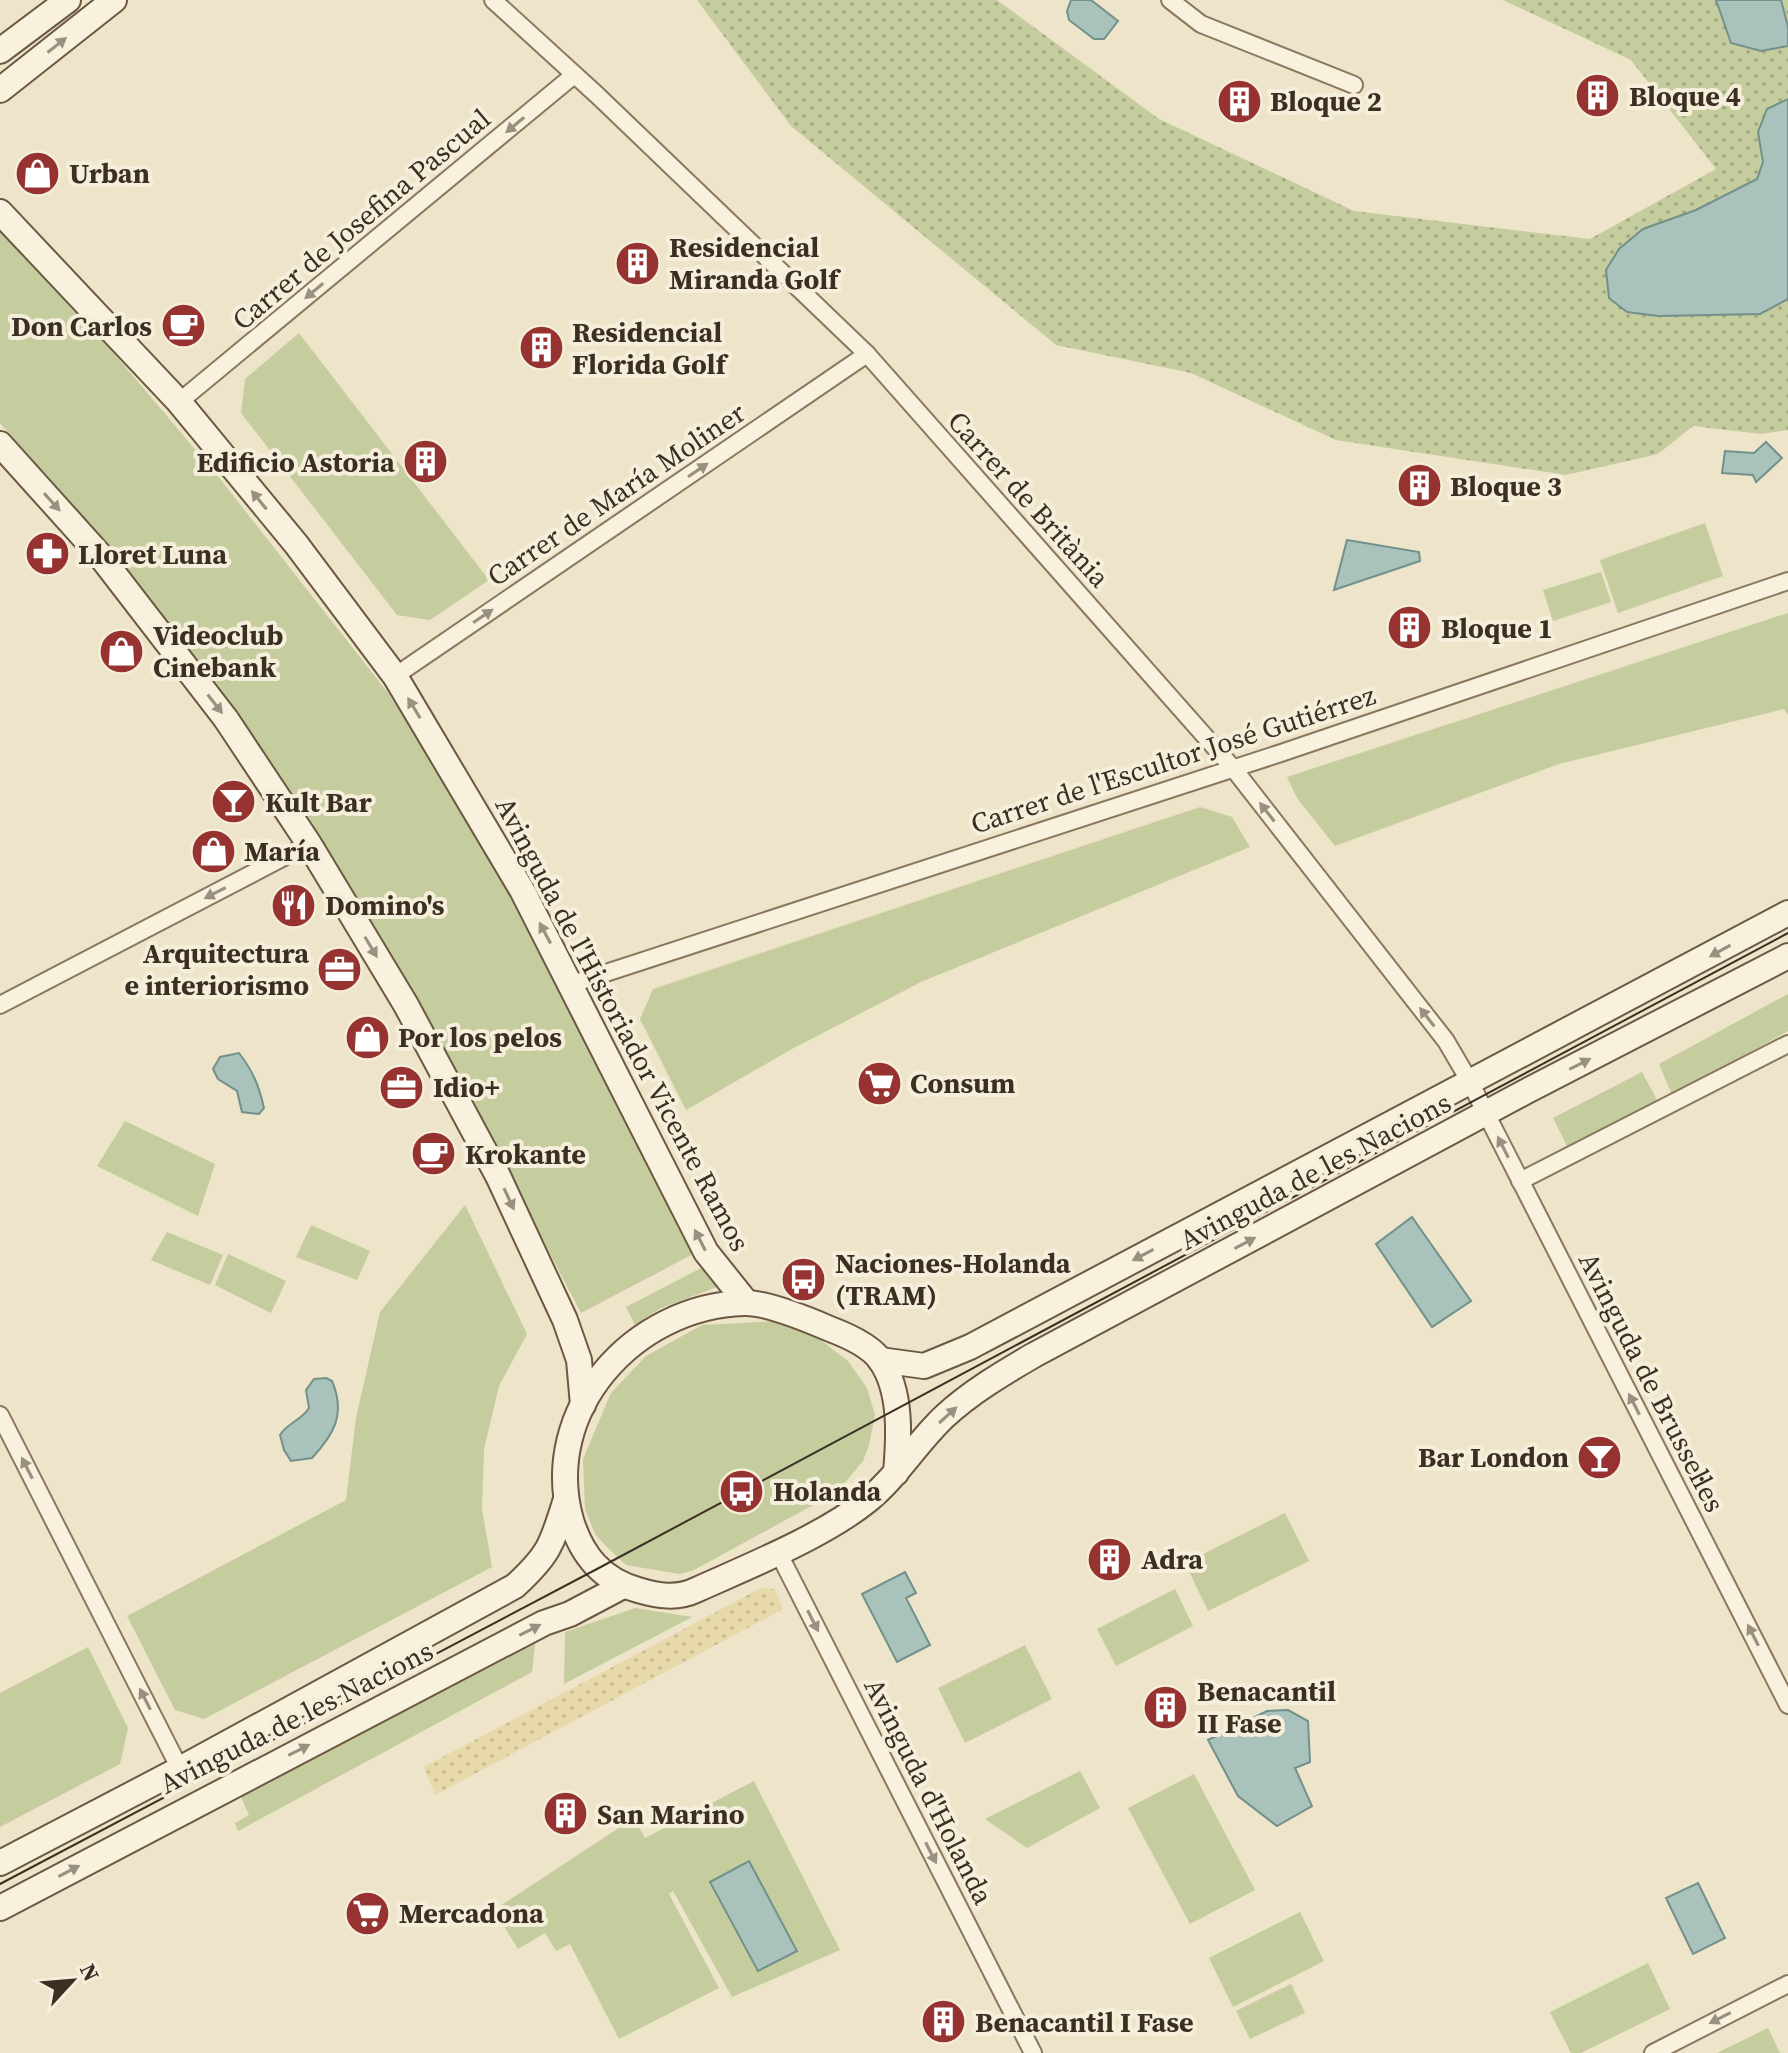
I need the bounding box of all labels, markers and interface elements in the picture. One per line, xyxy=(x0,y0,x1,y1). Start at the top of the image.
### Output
one-way arrow xyxy=(47,38,67,54)
building icon: Bloque 4 xyxy=(1574,72,1622,120)
building icon: Bloque 2 xyxy=(1215,77,1263,125)
place label: Bloque 4 xyxy=(1629,77,1741,115)
place label: Bloque 2 xyxy=(1270,82,1382,120)
street label: Carrer de Josefina Pascual xyxy=(224,100,498,338)
one-way arrow xyxy=(505,116,525,133)
shop icon: Urban xyxy=(14,149,62,197)
place label: Urban xyxy=(69,154,150,192)
place label: Residencial Miranda Golf xyxy=(669,228,841,298)
building icon: Residencial Miranda Golf xyxy=(614,239,662,287)
one-way arrow xyxy=(305,282,325,299)
cafe icon: Don Carlos xyxy=(159,302,207,350)
place label: Don Carlos xyxy=(11,307,152,345)
place label: Residencial Florida Golf xyxy=(572,313,729,383)
building icon: Residencial Florida Golf xyxy=(517,324,565,372)
street label: Carrer de María Moliner xyxy=(479,393,753,595)
street label: Carrer de Britània xyxy=(940,403,1119,596)
building icon: Edificio Astoria xyxy=(402,438,450,486)
place label: Edificio Astoria xyxy=(196,443,395,481)
building icon: Bloque 3 xyxy=(1395,462,1443,510)
one-way arrow xyxy=(687,463,708,478)
place label: Bloque 3 xyxy=(1450,467,1562,505)
one-way arrow xyxy=(252,490,268,510)
one-way arrow xyxy=(43,492,61,511)
pharmacy icon: Lloret Luna xyxy=(23,530,71,578)
place label: Lloret Luna xyxy=(78,535,227,573)
building icon: Bloque 1 xyxy=(1386,604,1434,652)
one-way arrow xyxy=(472,609,493,624)
place label: Bloque 1 xyxy=(1441,609,1553,647)
place label: Videoclub Cinebank xyxy=(153,616,283,686)
shop icon: Videoclub Cinebank xyxy=(98,627,146,675)
street label: Carrer de l'Escultor José Gutiérrez xyxy=(966,675,1380,843)
one-way arrow xyxy=(207,694,223,714)
one-way arrow xyxy=(407,697,421,719)
bar icon: Kult Bar xyxy=(210,778,258,826)
place label: Kult Bar xyxy=(265,783,372,821)
street label: Avinguda de l'Historiador Vicente Ramos xyxy=(487,790,759,1258)
one-way arrow xyxy=(1260,802,1276,822)
shop icon: María xyxy=(189,827,237,875)
place label: María xyxy=(244,832,320,870)
restaurant icon: Domino's xyxy=(270,881,318,929)
place label: Domino's xyxy=(325,886,445,924)
one-way arrow xyxy=(203,887,226,900)
one-way arrow xyxy=(538,922,552,944)
place label: Arquitectura e interiorismo xyxy=(124,934,309,1004)
one-way arrow xyxy=(364,936,378,958)
one-way arrow xyxy=(1708,944,1731,957)
office icon: Arquitectura e interiorismo xyxy=(316,945,364,993)
one-way arrow xyxy=(1420,1007,1436,1027)
shop icon: Por los pelos xyxy=(343,1013,391,1061)
place label: Por los pelos xyxy=(398,1018,562,1056)
one-way arrow xyxy=(1568,1057,1591,1070)
supermarket icon: Consum xyxy=(855,1059,903,1107)
office icon: Idio+ xyxy=(378,1063,426,1111)
place label: Consum xyxy=(910,1064,1015,1102)
place label: Idio+ xyxy=(433,1068,500,1106)
street label: Avinguda de les Nacions xyxy=(1173,1083,1457,1259)
cafe icon: Krokante xyxy=(410,1130,458,1178)
place label: Krokante xyxy=(465,1135,586,1173)
one-way arrow xyxy=(1497,1136,1510,1159)
one-way arrow xyxy=(502,1188,516,1211)
one-way arrow xyxy=(694,1228,707,1251)
one-way arrow xyxy=(1233,1236,1256,1249)
place label: Naciones-Holanda (TRAM) xyxy=(835,1244,1071,1314)
street label: Avinguda de Brussel·les xyxy=(1570,1246,1734,1518)
one-way arrow xyxy=(1132,1249,1155,1262)
bus stop icon: Naciones-Holanda (TRAM) xyxy=(780,1255,828,1303)
one-way arrow xyxy=(1628,1392,1641,1415)
one-way arrow xyxy=(938,1406,958,1424)
bar icon: Bar London xyxy=(1576,1433,1624,1481)
place label: Bar London xyxy=(1418,1438,1569,1476)
one-way arrow xyxy=(20,1456,33,1479)
bus stop icon: Holanda xyxy=(718,1467,766,1515)
place label: Holanda xyxy=(773,1472,882,1510)
building icon: Adra xyxy=(1086,1535,1134,1583)
place label: Adra xyxy=(1141,1540,1203,1578)
one-way arrow xyxy=(807,1610,820,1633)
one-way arrow xyxy=(518,1624,541,1637)
one-way arrow xyxy=(1746,1624,1759,1647)
street label: Avinguda de les Nacions xyxy=(153,1631,439,1803)
street label: Avinguda d'Holanda xyxy=(855,1671,1003,1911)
place label: Benacantil II Fase xyxy=(1197,1672,1336,1742)
building icon: Benacantil II Fase xyxy=(1142,1683,1190,1731)
one-way arrow xyxy=(138,1688,151,1711)
one-way arrow xyxy=(288,1743,310,1757)
building icon: San Marino xyxy=(542,1790,590,1838)
place label: San Marino xyxy=(597,1795,745,1833)
one-way arrow xyxy=(925,1842,938,1865)
one-way arrow xyxy=(57,1864,80,1877)
supermarket icon: Mercadona xyxy=(344,1889,392,1937)
place label: Mercadona xyxy=(399,1894,544,1932)
north arrow xyxy=(32,1941,112,2021)
text: N xyxy=(73,1958,107,1986)
building icon: Benacantil I Fase xyxy=(920,1998,968,2046)
place label: Benacantil I Fase xyxy=(975,2003,1194,2041)
one-way arrow xyxy=(1709,2012,1732,2025)

